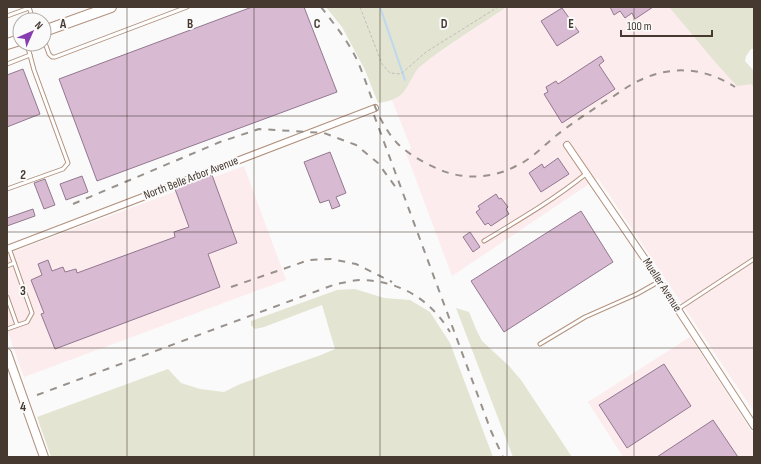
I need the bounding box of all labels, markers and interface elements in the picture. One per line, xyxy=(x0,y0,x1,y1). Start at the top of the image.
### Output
north arrow xyxy=(12,12,52,52)
scale bar xyxy=(621,12,712,38)
text: A xyxy=(59,16,67,32)
text: B xyxy=(187,16,193,32)
text: C xyxy=(314,16,321,32)
text: D xyxy=(441,16,448,32)
text: E xyxy=(568,16,574,32)
text: N xyxy=(32,19,45,32)
text: 100 m xyxy=(627,19,652,34)
street label: North Belle Arbor Avenue xyxy=(142,153,241,203)
text: 2 xyxy=(20,167,26,183)
street label: Mueller Avenue xyxy=(639,255,685,315)
text: 3 xyxy=(20,283,26,299)
text: 4 xyxy=(20,399,26,415)

